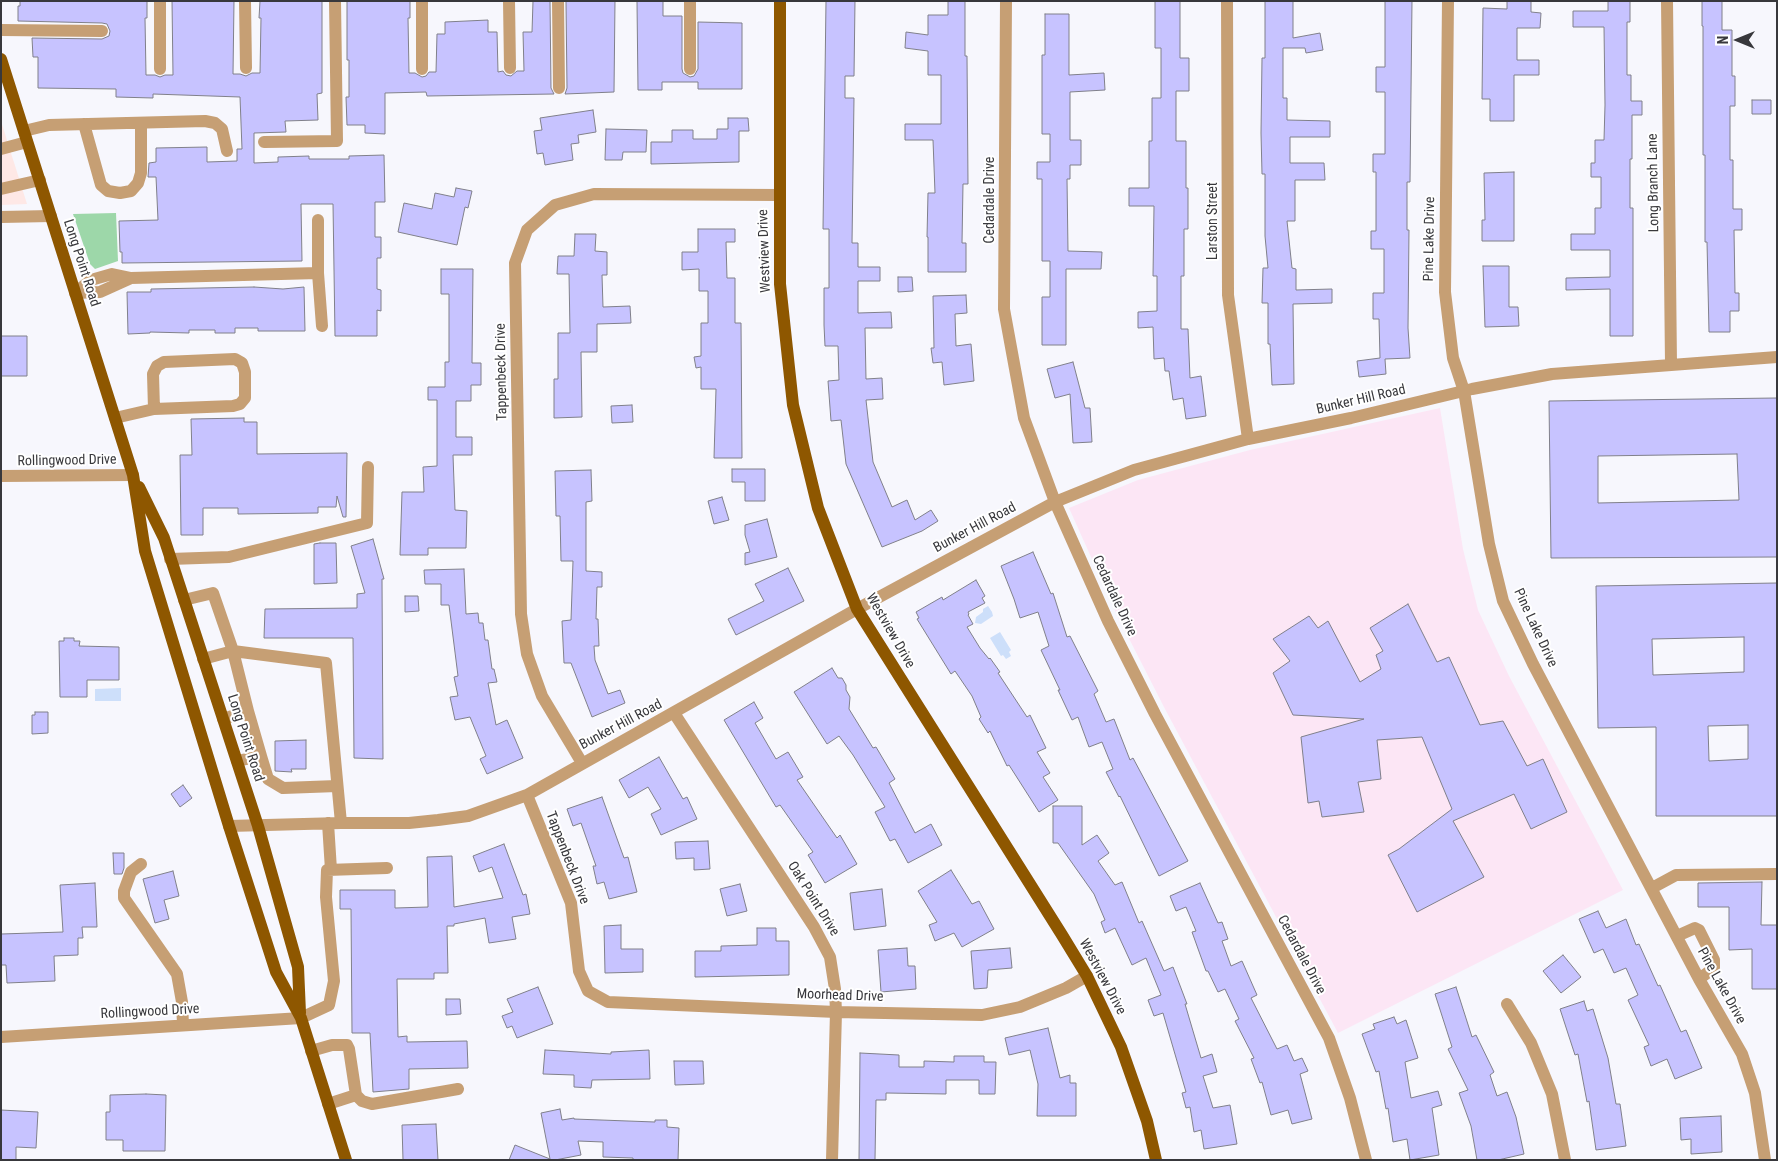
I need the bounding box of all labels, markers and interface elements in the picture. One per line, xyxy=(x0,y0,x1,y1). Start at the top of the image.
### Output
north arrow xyxy=(1713,15,1763,65)
text: N xyxy=(1715,36,1731,44)
street label: Long Branch Lane xyxy=(1645,133,1663,233)
street label: Cedardale Drive xyxy=(982,157,998,243)
street label: Larston Street xyxy=(1205,182,1221,260)
street label: Pine Lake Drive xyxy=(1421,196,1439,282)
street label: Westview Drive xyxy=(755,209,775,293)
street label: Long Point Road xyxy=(59,217,103,309)
street label: Tappenbeck Drive xyxy=(493,323,511,421)
street label: Bunker Hill Road xyxy=(1315,382,1407,418)
street label: Rollingwood Drive xyxy=(17,452,117,470)
street label: Bunker Hill Road xyxy=(931,499,1019,557)
street label: Cedardale Drive xyxy=(1088,553,1140,639)
street label: Pine Lake Drive xyxy=(1509,586,1561,670)
street label: Westview Drive xyxy=(862,591,918,671)
street label: Long Point Road xyxy=(223,692,267,784)
street label: Bunker Hill Road xyxy=(577,696,665,754)
street label: Tappenbeck Drive xyxy=(542,809,592,907)
street label: Oak Point Drive xyxy=(783,859,843,939)
street label: Cedardale Drive xyxy=(1273,913,1329,997)
street label: Westview Drive xyxy=(1075,936,1129,1018)
street label: Pine Lake Drive xyxy=(1693,945,1749,1027)
street label: Moorhead Drive xyxy=(796,986,884,1006)
street label: Rollingwood Drive xyxy=(100,1001,200,1023)

